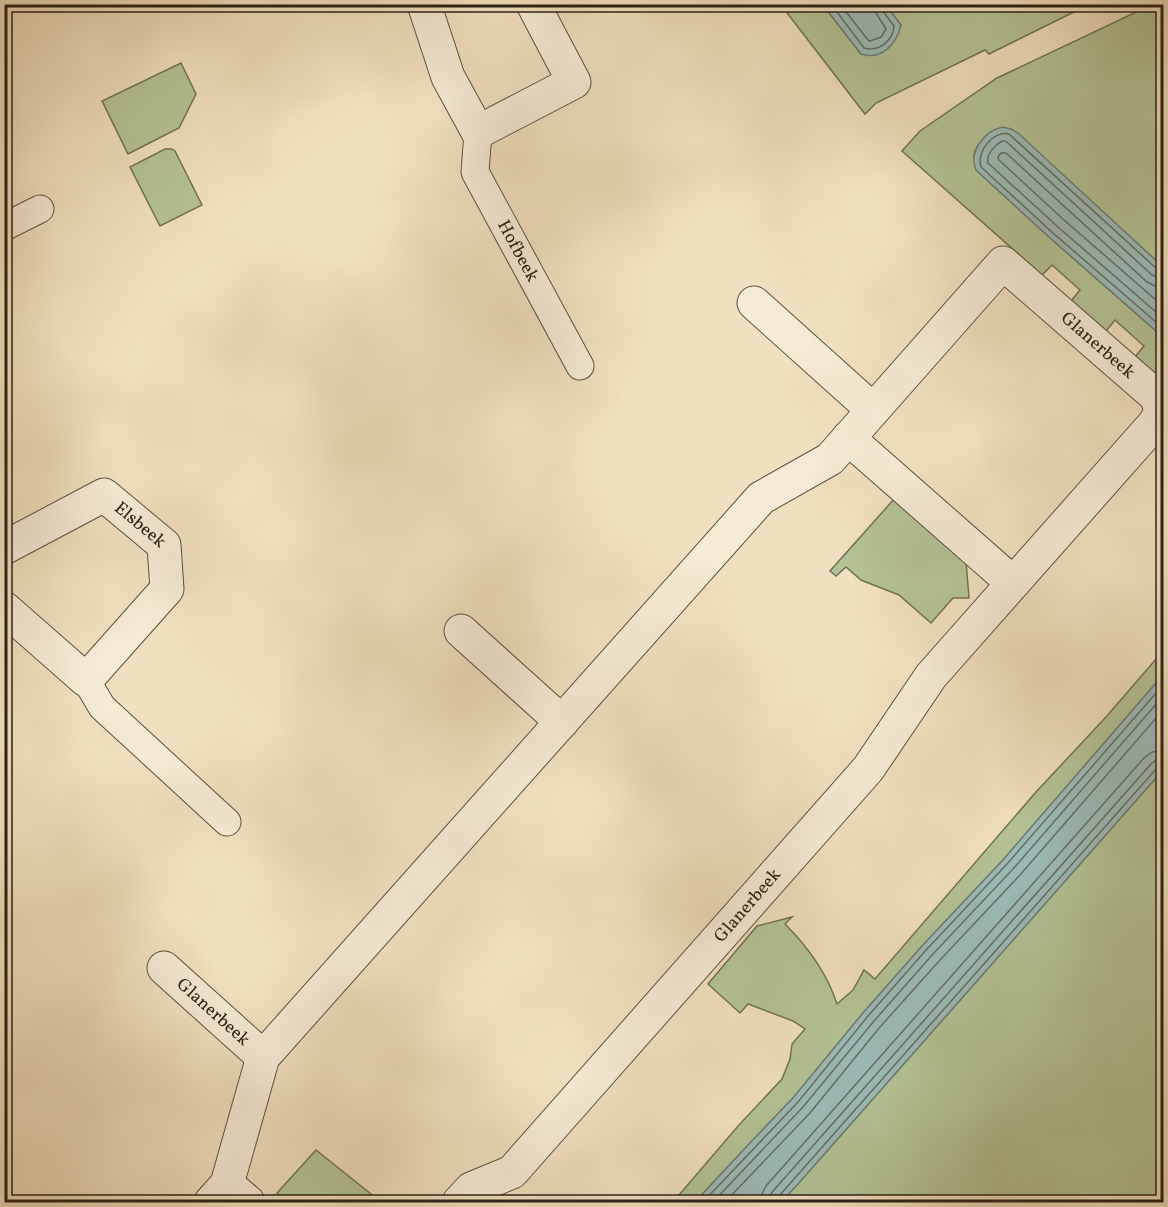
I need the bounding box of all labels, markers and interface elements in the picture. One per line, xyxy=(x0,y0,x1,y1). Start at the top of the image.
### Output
street label: Hofbeek xyxy=(491,216,545,287)
street label: Glanerbeek xyxy=(1055,306,1140,385)
street label: Elsbeek xyxy=(109,496,171,554)
street label: Glanerbeek xyxy=(709,863,787,949)
street label: Glanerbeek xyxy=(171,972,255,1052)

